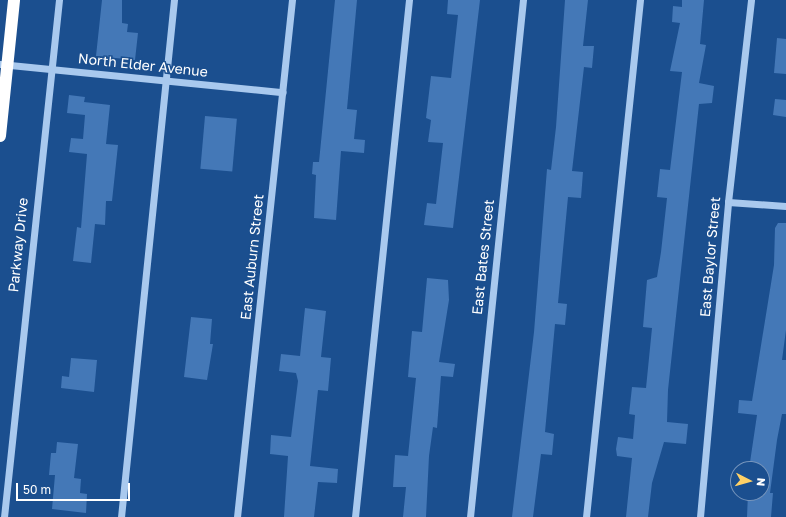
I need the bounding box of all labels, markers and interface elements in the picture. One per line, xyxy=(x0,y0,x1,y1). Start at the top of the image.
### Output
street label: North Elder Avenue xyxy=(77,50,209,80)
street label: East Auburn Street xyxy=(237,193,267,321)
street label: East Baylor Street xyxy=(696,196,724,318)
street label: Parkway Drive xyxy=(5,197,31,293)
street label: East Bates Street xyxy=(469,198,497,316)
north arrow xyxy=(730,461,770,501)
scale bar xyxy=(18,475,132,501)
text: N xyxy=(755,477,768,487)
text: 50 m xyxy=(23,482,51,497)

